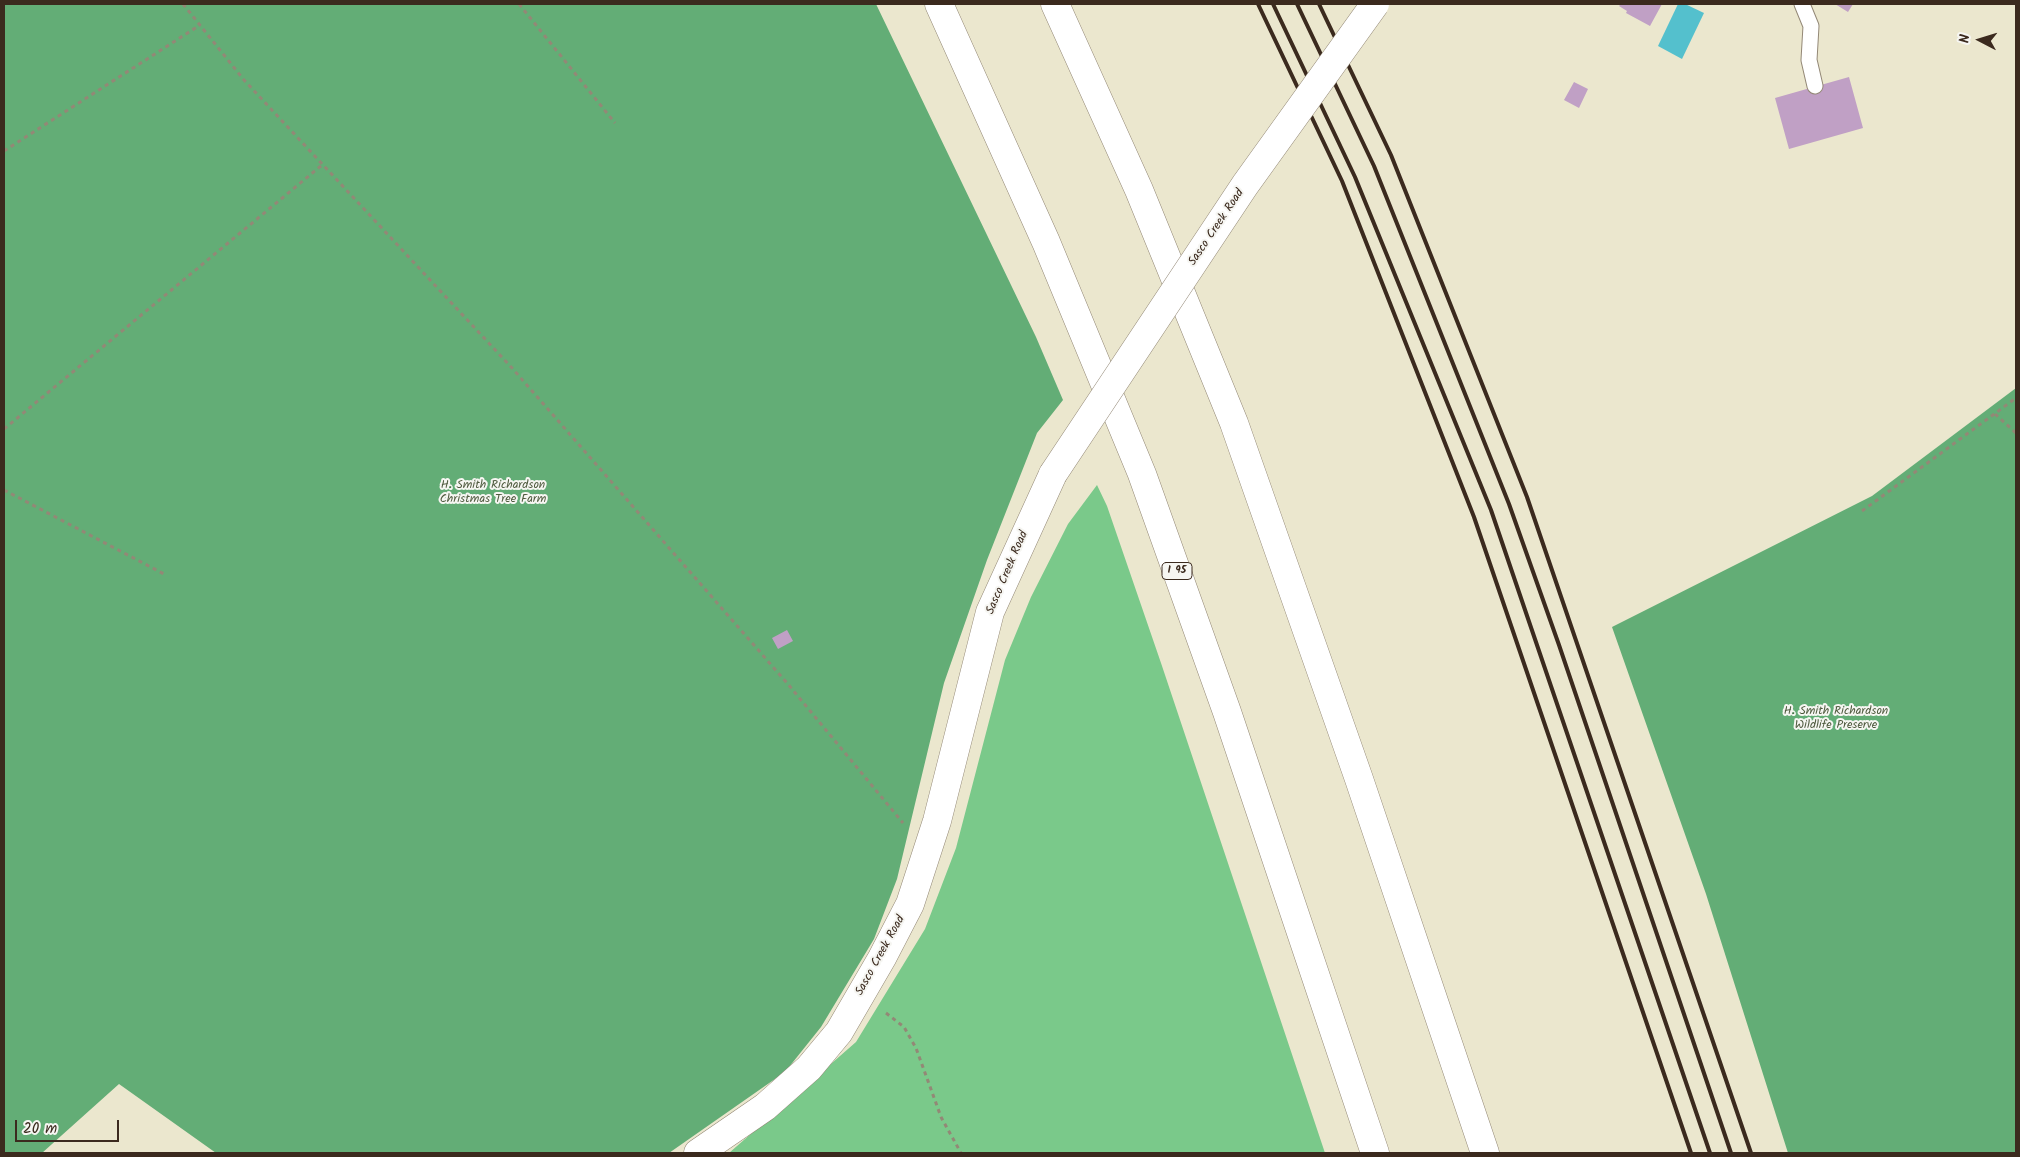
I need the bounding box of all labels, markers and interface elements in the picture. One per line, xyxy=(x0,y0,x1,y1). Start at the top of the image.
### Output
north arrow xyxy=(1955,15,2005,65)
text: N xyxy=(1954,33,1976,44)
street label: Sasco Creek Road xyxy=(1186,187,1248,269)
park label: H. Smith Richardson Christmas Tree Farm xyxy=(440,479,546,507)
street label: Sasco Creek Road xyxy=(984,529,1032,617)
road number: I 95 xyxy=(1162,562,1192,580)
park label: H. Smith Richardson Wildlife Preserve xyxy=(1784,705,1888,733)
street label: Sasco Creek Road xyxy=(853,914,909,998)
scale bar xyxy=(18,1110,121,1142)
text: 20 m xyxy=(23,1117,57,1141)

